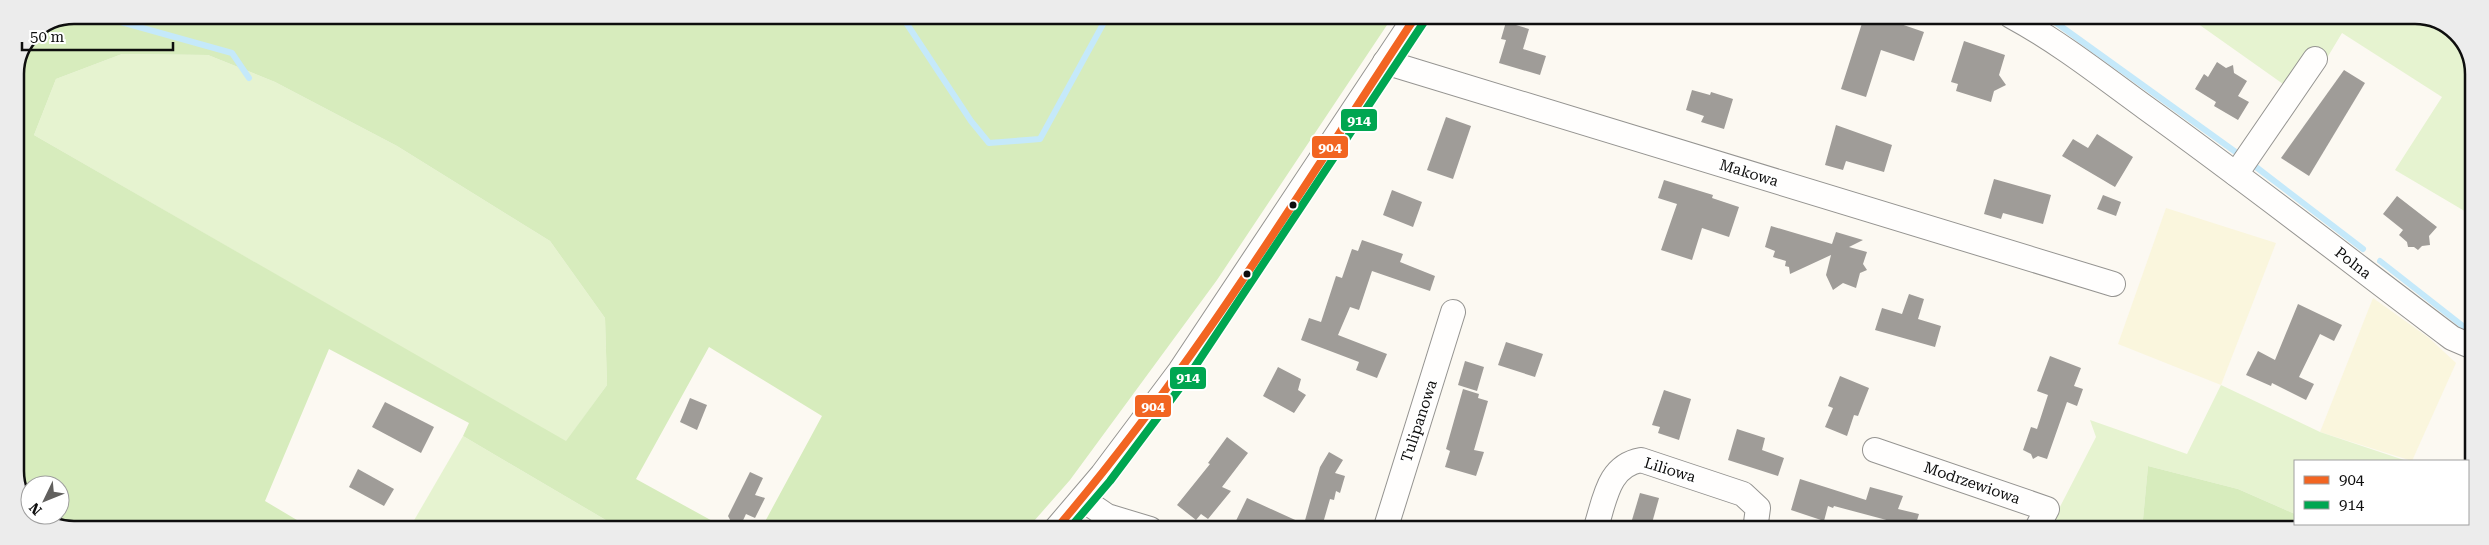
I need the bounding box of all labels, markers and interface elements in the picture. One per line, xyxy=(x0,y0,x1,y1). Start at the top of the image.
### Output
scale bar xyxy=(22,20,174,52)
text: 50 m xyxy=(30,28,65,46)
line badge: 914 xyxy=(1340,108,1378,132)
text: 914 xyxy=(1347,112,1371,128)
line badge: 904 xyxy=(1311,135,1349,159)
text: 904 xyxy=(1318,139,1342,155)
street label: Makowa xyxy=(1717,156,1781,190)
unlabelled marker xyxy=(1288,200,1298,210)
street label: Polna xyxy=(2331,243,2375,283)
unlabelled marker xyxy=(1242,269,1252,279)
line badge: 914 xyxy=(1169,366,1207,390)
text: 914 xyxy=(1176,369,1200,385)
street label: Tulipanowa xyxy=(1397,378,1441,464)
line badge: 904 xyxy=(1134,394,1172,418)
text: 904 xyxy=(1141,398,1165,414)
street label: Liliowa xyxy=(1642,454,1698,486)
street label: Modrzewiowa xyxy=(1921,458,2023,508)
legend xyxy=(2294,460,2469,525)
text: 904 xyxy=(2339,471,2365,489)
north arrow xyxy=(20,475,70,525)
text: 914 xyxy=(2339,496,2365,514)
text: N xyxy=(26,499,45,518)

